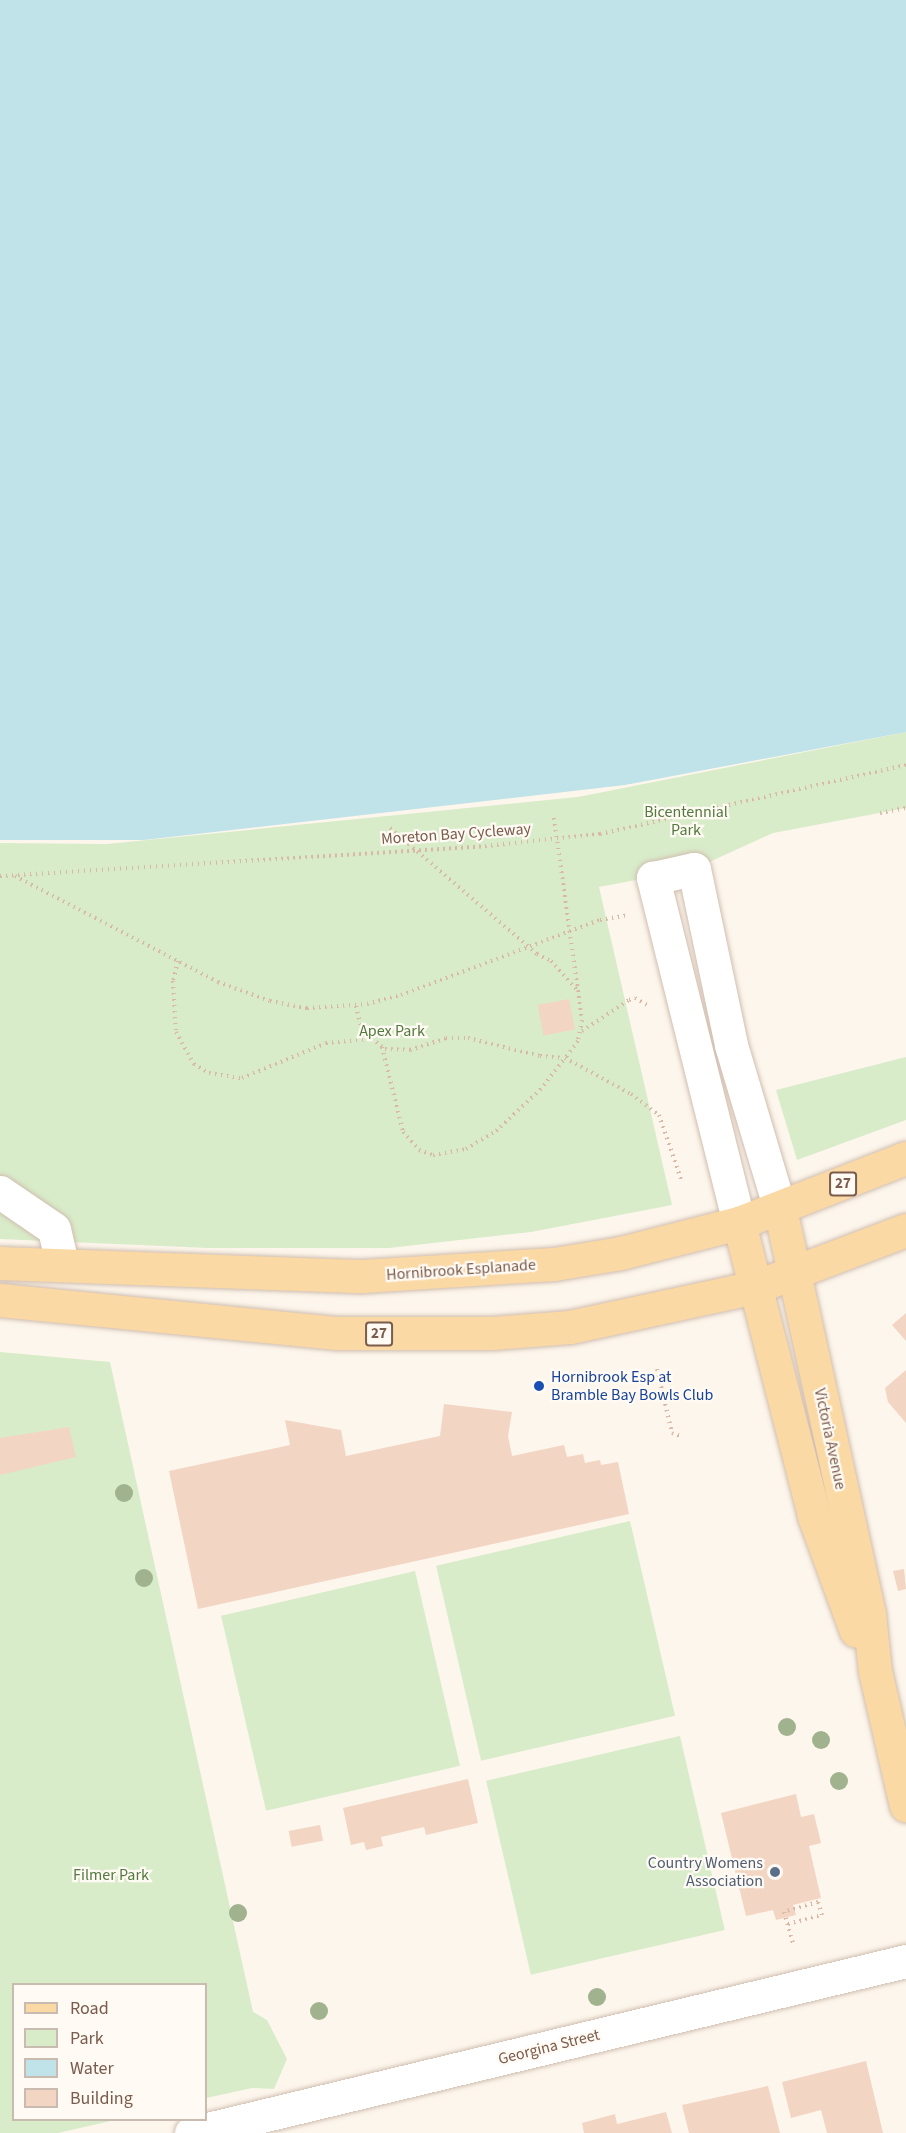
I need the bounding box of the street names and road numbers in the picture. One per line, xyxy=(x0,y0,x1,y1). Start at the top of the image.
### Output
street label: Moreton Bay Cycleway xyxy=(380,819,532,849)
road number: 27 xyxy=(828,1172,858,1196)
street label: Hornibrook Esplanade xyxy=(386,1255,536,1285)
road number: 27 xyxy=(364,1322,394,1346)
street label: Victoria Avenue xyxy=(810,1387,850,1491)
street label: Georgina Street xyxy=(496,2025,602,2069)

